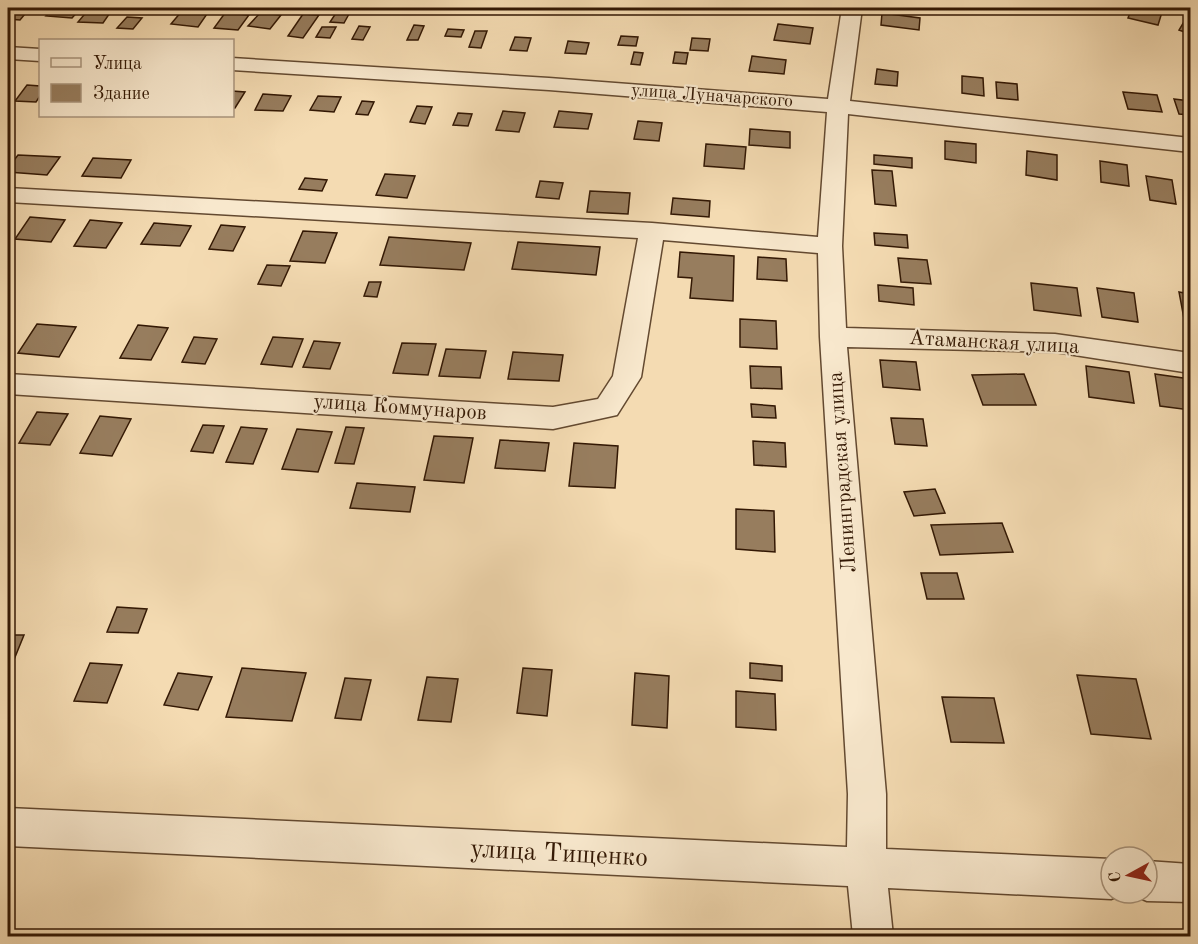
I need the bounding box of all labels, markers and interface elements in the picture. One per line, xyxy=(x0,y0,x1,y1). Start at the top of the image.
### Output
legend xyxy=(39,39,234,117)
text: Улица xyxy=(93,55,142,73)
street label: улица Луначарского xyxy=(630,81,794,111)
text: Здание xyxy=(93,85,150,103)
street label: Атаманская улица xyxy=(908,328,1080,358)
street label: Ленинградская улица xyxy=(825,371,861,573)
street label: улица Коммунаров xyxy=(313,391,487,425)
street label: улица Тищенко xyxy=(469,836,649,872)
north arrow xyxy=(1099,845,1159,905)
text: С xyxy=(1107,870,1125,883)

